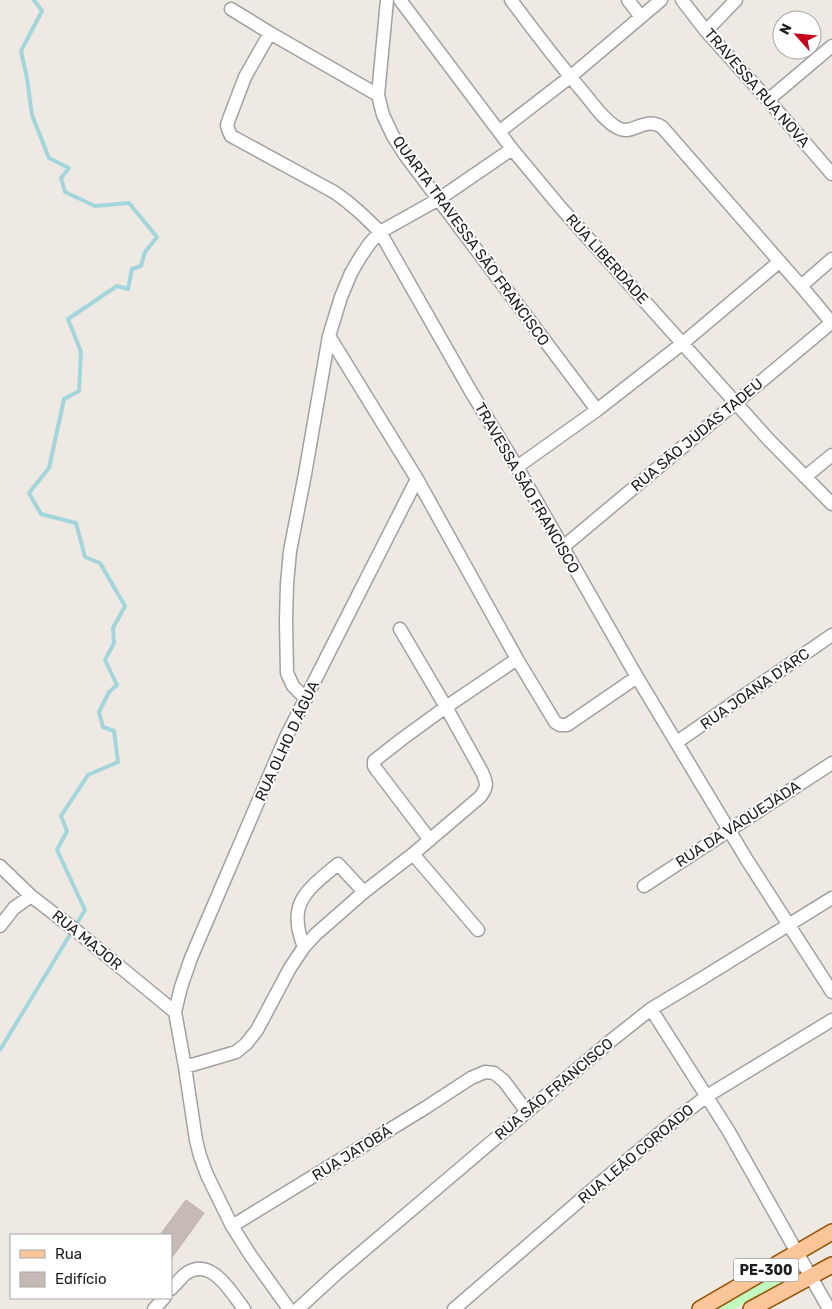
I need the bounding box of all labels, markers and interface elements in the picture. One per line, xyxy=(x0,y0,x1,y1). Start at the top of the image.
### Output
north arrow xyxy=(772,10,822,60)
street label: TRAVESSA RUA NOVA xyxy=(700,25,814,151)
street label: QUARTA TRAVESSA SÃO FRANCISCO xyxy=(389,133,553,349)
street label: RUA LIBERDADE xyxy=(562,210,652,308)
street label: RUA SÃO JUDAS TADEU xyxy=(627,375,767,495)
street label: TRAVESSA SÃO FRANCISCO xyxy=(471,399,583,577)
street label: RUA JOANA D'ARC xyxy=(697,645,813,733)
street label: RUA OLHO D ÁGUA xyxy=(251,678,323,804)
street label: RUA DA VAQUEJADA xyxy=(672,777,804,871)
street label: RUA MAJOR xyxy=(48,906,126,974)
street label: RUA SÃO FRANCISCO xyxy=(491,1034,617,1144)
street label: RUA LEÃO COROADO xyxy=(575,1100,697,1208)
street label: RUA JATOBÁ xyxy=(309,1121,395,1185)
legend xyxy=(10,1234,172,1299)
text: Rua xyxy=(55,1245,82,1263)
road number: PE-300 xyxy=(734,1258,798,1282)
text: Edifício xyxy=(55,1270,107,1288)

